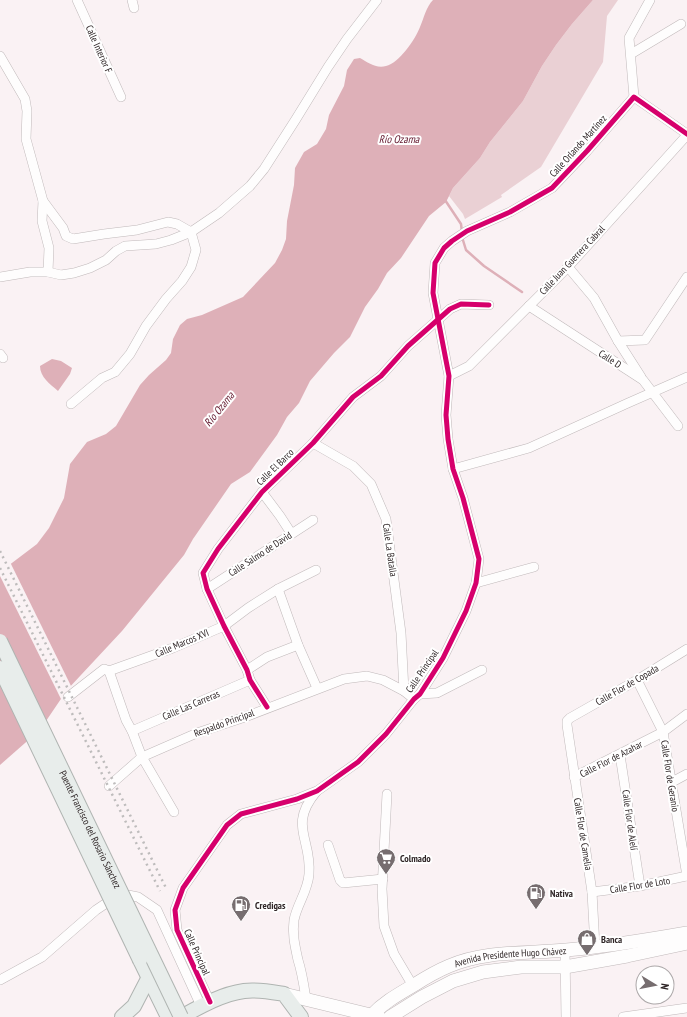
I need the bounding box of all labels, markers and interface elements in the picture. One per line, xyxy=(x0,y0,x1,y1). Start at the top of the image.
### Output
street label: Calle Interior F xyxy=(83,23,115,75)
street label: Calle Orlando Martínez xyxy=(547,112,610,180)
water label: Río Ozama xyxy=(379,132,420,146)
street label: Calle Juan Guerrera Cabral xyxy=(536,222,608,297)
street label: Calle D xyxy=(596,347,624,371)
water label: Río Ozama xyxy=(201,388,238,429)
street label: Calle El Barco xyxy=(253,446,297,488)
street label: Calle La Batalla xyxy=(380,523,400,577)
street label: Calle Salmo de David xyxy=(226,529,294,579)
street label: Calle Marcos XVI xyxy=(153,626,211,660)
street label: Calle Principal xyxy=(403,646,442,695)
street label: Calle Flor de Copada xyxy=(593,662,661,708)
street label: Calle Las Carreras xyxy=(160,687,222,723)
street label: Respaldo Principal xyxy=(192,706,257,740)
street label: Calle Flor de Azahar xyxy=(577,738,645,780)
street label: Calle Flor de Geranio xyxy=(658,739,682,813)
street label: Puente Francisco del Rosario Sánchez xyxy=(57,768,125,891)
street label: Calle Flor de Alelí xyxy=(619,789,641,852)
street label: Calle Flor de Camelia xyxy=(571,797,595,871)
supermarket icon: Colmado xyxy=(375,847,397,875)
place label: Colmado xyxy=(400,852,431,865)
street label: Calle Flor de Loto xyxy=(609,874,671,896)
fuel station icon: Nativa xyxy=(525,882,547,910)
place label: Nativa xyxy=(550,887,573,900)
fuel station icon: Credigas xyxy=(230,894,252,922)
place label: Credigas xyxy=(255,899,286,912)
street label: Calle Principal xyxy=(181,927,213,978)
shop icon: Banca xyxy=(576,928,598,956)
place label: Banca xyxy=(601,933,622,946)
street label: Avenida Presidente Hugo Chávez xyxy=(452,943,567,970)
north arrow xyxy=(635,965,675,1005)
text: N xyxy=(657,983,672,991)

